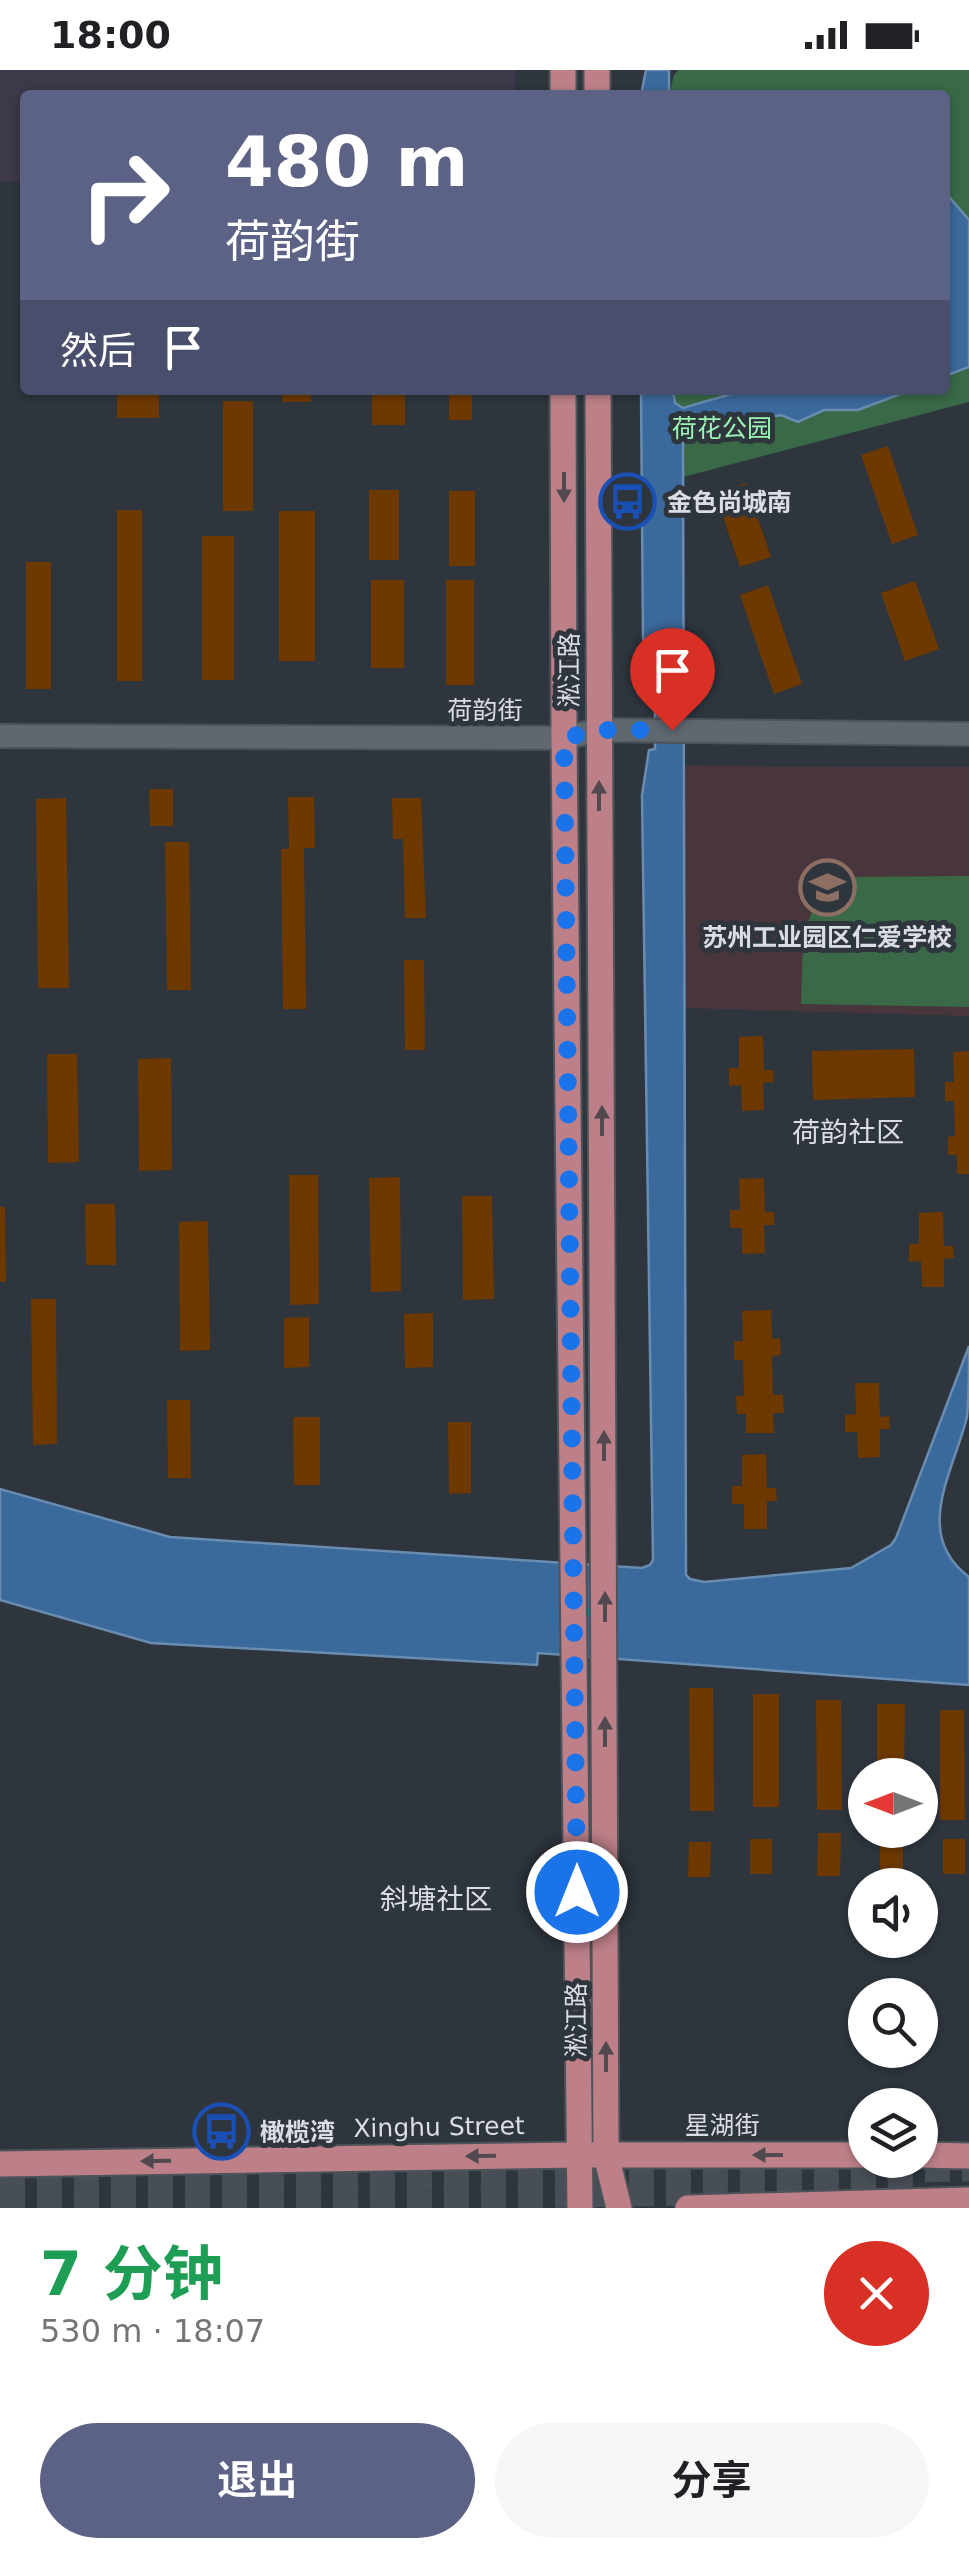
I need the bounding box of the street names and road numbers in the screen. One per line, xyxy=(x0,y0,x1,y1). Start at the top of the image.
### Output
street label: 淞江路 xyxy=(555,632,584,708)
street label: 荷韵街 xyxy=(447,696,523,725)
street label: 淞江路 xyxy=(562,1982,591,2058)
street label: Xinghu Street xyxy=(353,2111,525,2143)
street label: 星湖街 xyxy=(684,2111,760,2140)

